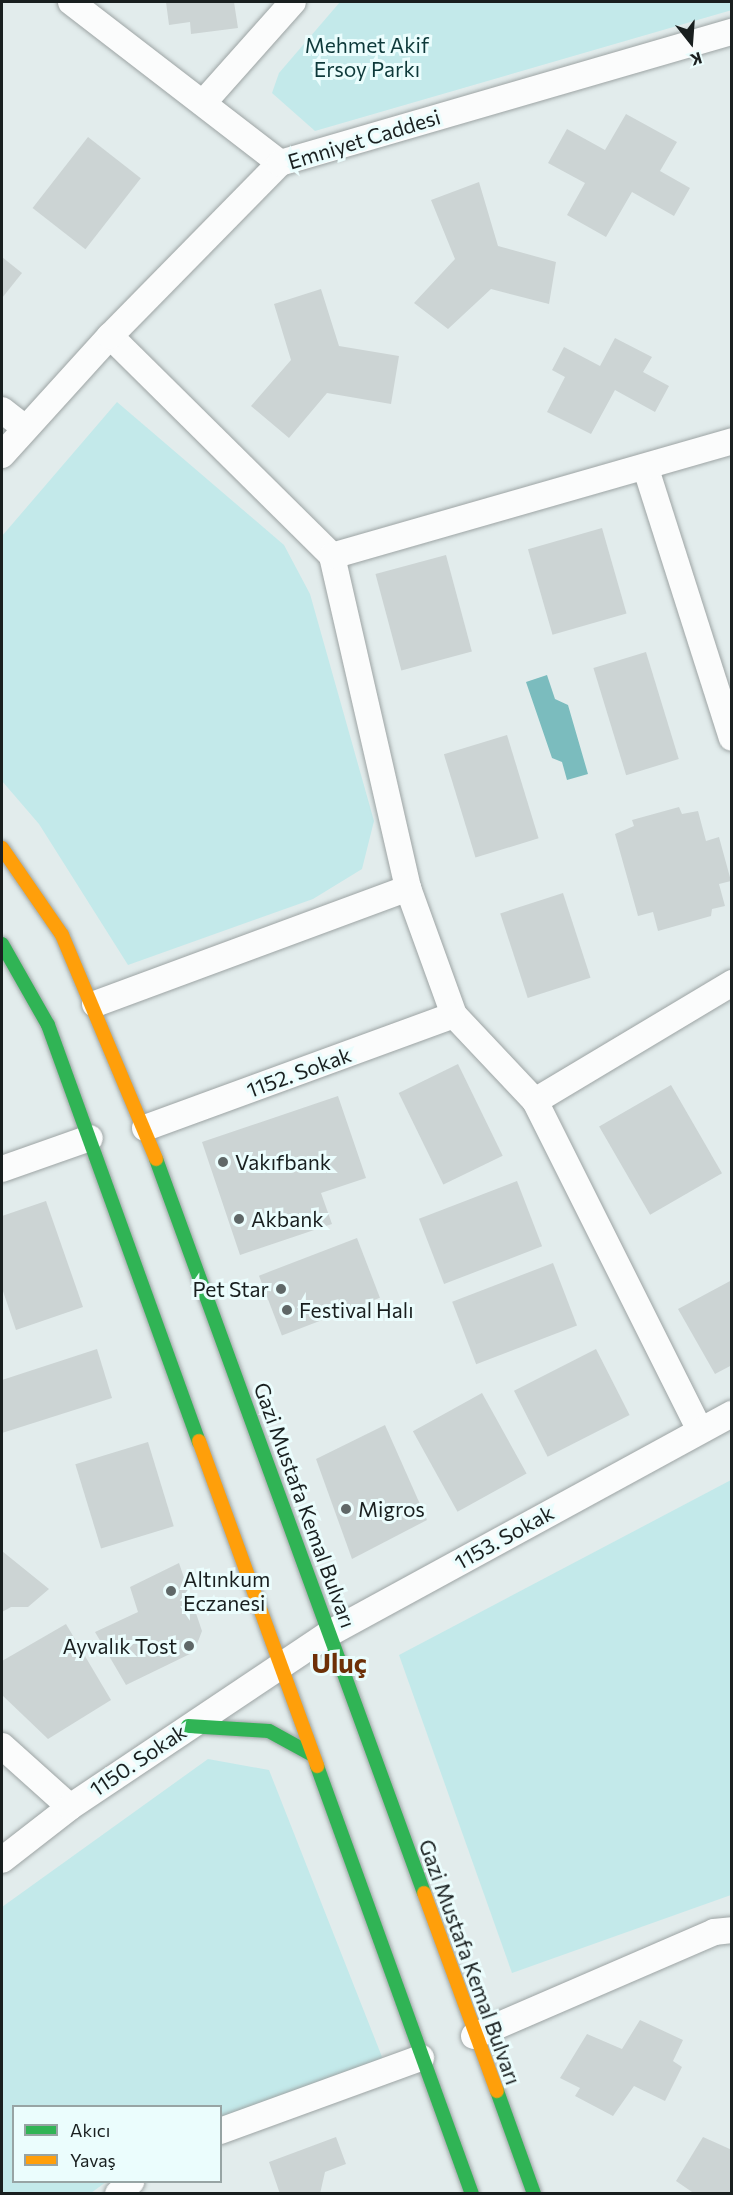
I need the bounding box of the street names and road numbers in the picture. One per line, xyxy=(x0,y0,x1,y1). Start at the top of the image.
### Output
street label: Emniyet Caddesi xyxy=(285,104,443,174)
street label: 1152. Sokak xyxy=(243,1041,355,1103)
street label: Gazi Mustafa Kemal Bulvarı xyxy=(249,1379,361,1631)
street label: 1153. Sokak xyxy=(450,1500,558,1574)
street label: 1150. Sokak xyxy=(85,1719,191,1801)
street label: Gazi Mustafa Kemal Bulvarı xyxy=(414,1836,526,2088)

